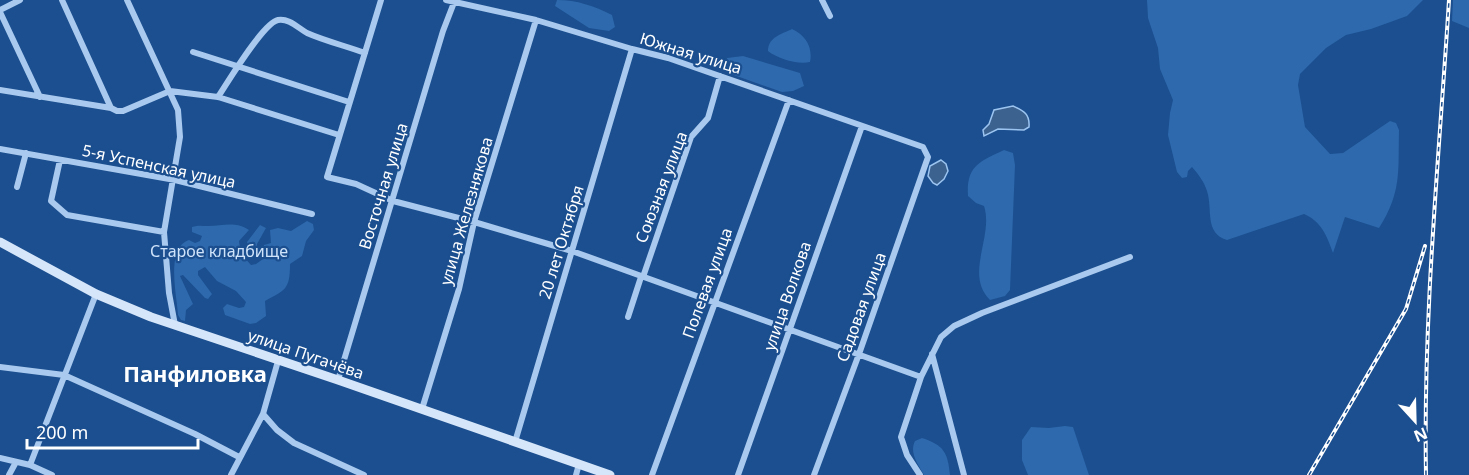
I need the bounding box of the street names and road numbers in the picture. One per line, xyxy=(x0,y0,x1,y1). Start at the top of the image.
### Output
street label: Южная улица xyxy=(637,27,745,79)
street label: Восточная улица xyxy=(353,120,413,252)
street label: Союзная улица xyxy=(630,128,692,246)
street label: улица Железнякова xyxy=(434,134,498,288)
street label: 5-я Успенская улица xyxy=(80,139,238,193)
street label: 20 лет Октября xyxy=(533,182,589,302)
street label: Полевая улица xyxy=(677,225,737,341)
street label: улица Волкова xyxy=(758,238,816,354)
street label: Садовая улица xyxy=(831,249,891,365)
street label: улица Пугачёва xyxy=(245,324,367,384)

